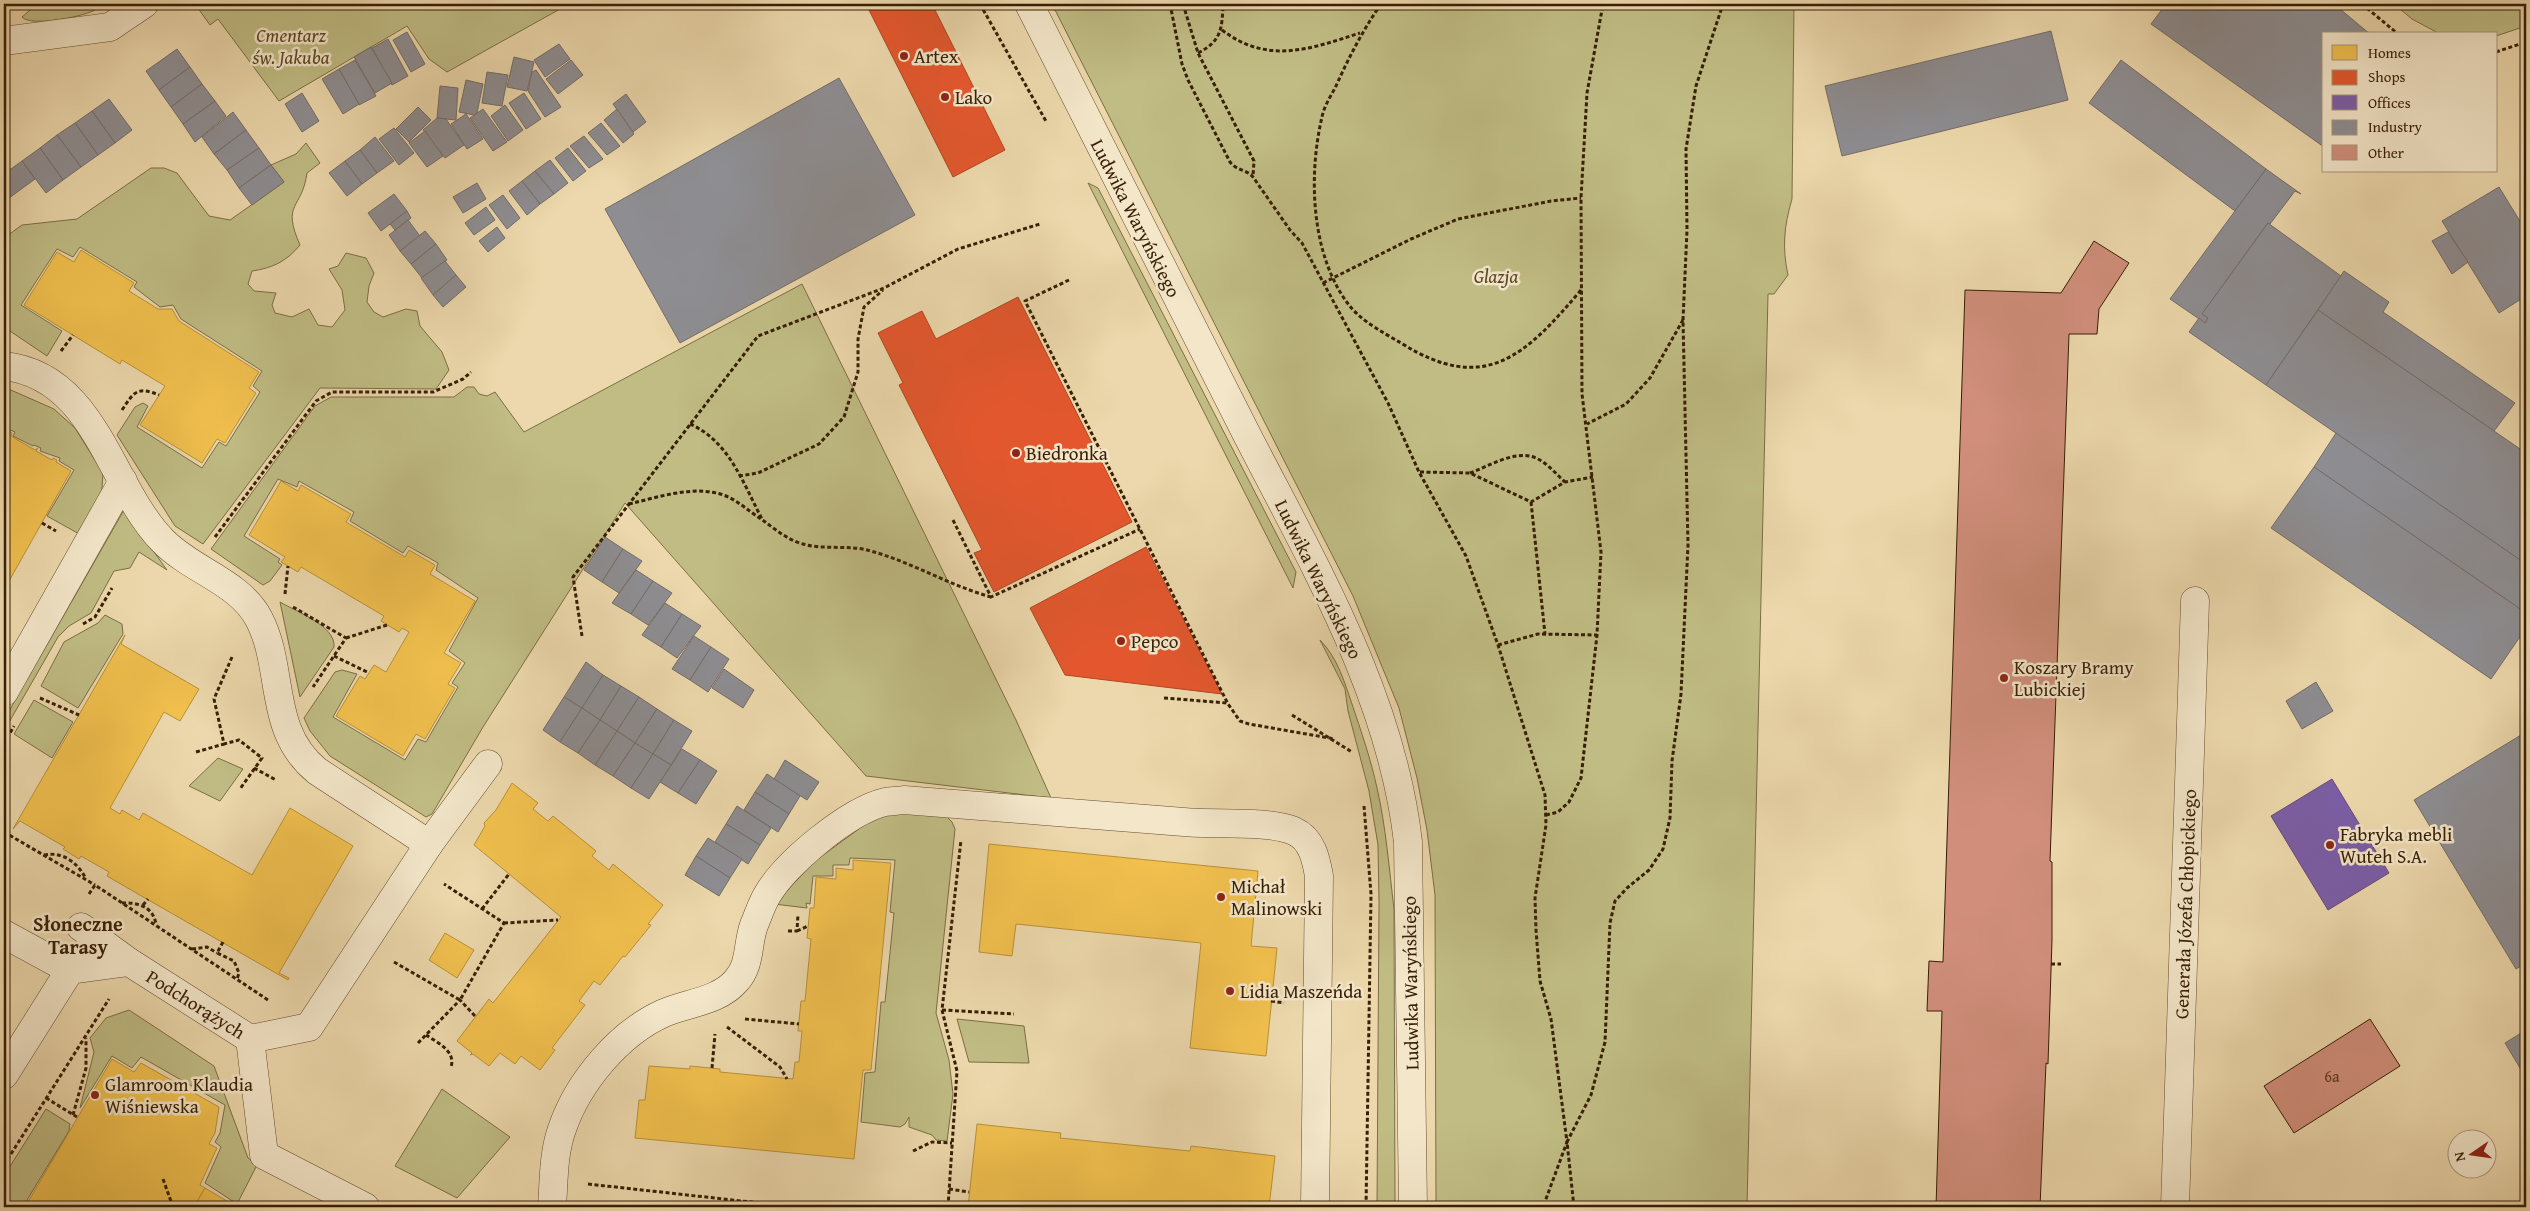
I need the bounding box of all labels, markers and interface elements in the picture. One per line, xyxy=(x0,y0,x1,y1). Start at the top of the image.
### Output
park label: Cmentarz św. Jakuba xyxy=(251,21,330,71)
legend xyxy=(2322,32,2498,172)
place label: Artex xyxy=(914,42,959,70)
text: Homes xyxy=(2368,42,2411,63)
marker: Artex xyxy=(898,50,910,62)
text: Shops xyxy=(2368,66,2405,87)
place label: Lako xyxy=(955,83,992,111)
marker: Lako xyxy=(939,91,951,103)
text: Offices xyxy=(2368,92,2411,113)
text: Industry xyxy=(2368,116,2423,137)
street label: Ludwika Waryńskiego xyxy=(1084,134,1188,302)
text: Other xyxy=(2368,142,2404,163)
park label: Glazja xyxy=(1474,262,1518,290)
place label: Biedronka xyxy=(1026,439,1108,467)
marker: Biedronka xyxy=(1010,447,1022,459)
street label: Ludwika Waryńskiego xyxy=(1268,495,1370,663)
place label: Pepco xyxy=(1131,627,1179,655)
marker: Pepco xyxy=(1115,635,1127,647)
place label: Koszary Bramy Lubickiej xyxy=(2014,653,2134,703)
marker: Koszary Bramy Lubickiej xyxy=(1998,672,2010,684)
street label: Generała Józefa Chłopickiego xyxy=(2167,788,2203,1020)
place label: Fabryka mebli Wuteh S.A. xyxy=(2340,820,2452,870)
marker: Fabryka mebli Wuteh S.A. xyxy=(2324,839,2336,851)
place label: Michał Malinowski xyxy=(1231,872,1322,922)
marker: Michał Malinowski xyxy=(1215,891,1227,903)
street label: Ludwika Waryńskiego xyxy=(1394,896,1426,1070)
district label: Słoneczne Tarasy xyxy=(33,909,123,961)
street label: Podchorążych xyxy=(141,962,251,1046)
place label: Lidia Maszeńda xyxy=(1240,977,1362,1005)
marker: Lidia Maszeńda xyxy=(1224,985,1236,997)
house number: 6a xyxy=(2324,1064,2340,1088)
place label: Glamroom Klaudia Wiśniewska xyxy=(105,1070,253,1120)
marker: Glamroom Klaudia Wiśniewska xyxy=(89,1089,101,1101)
north arrow xyxy=(2448,1128,2498,1178)
text: N xyxy=(2448,1149,2470,1164)

